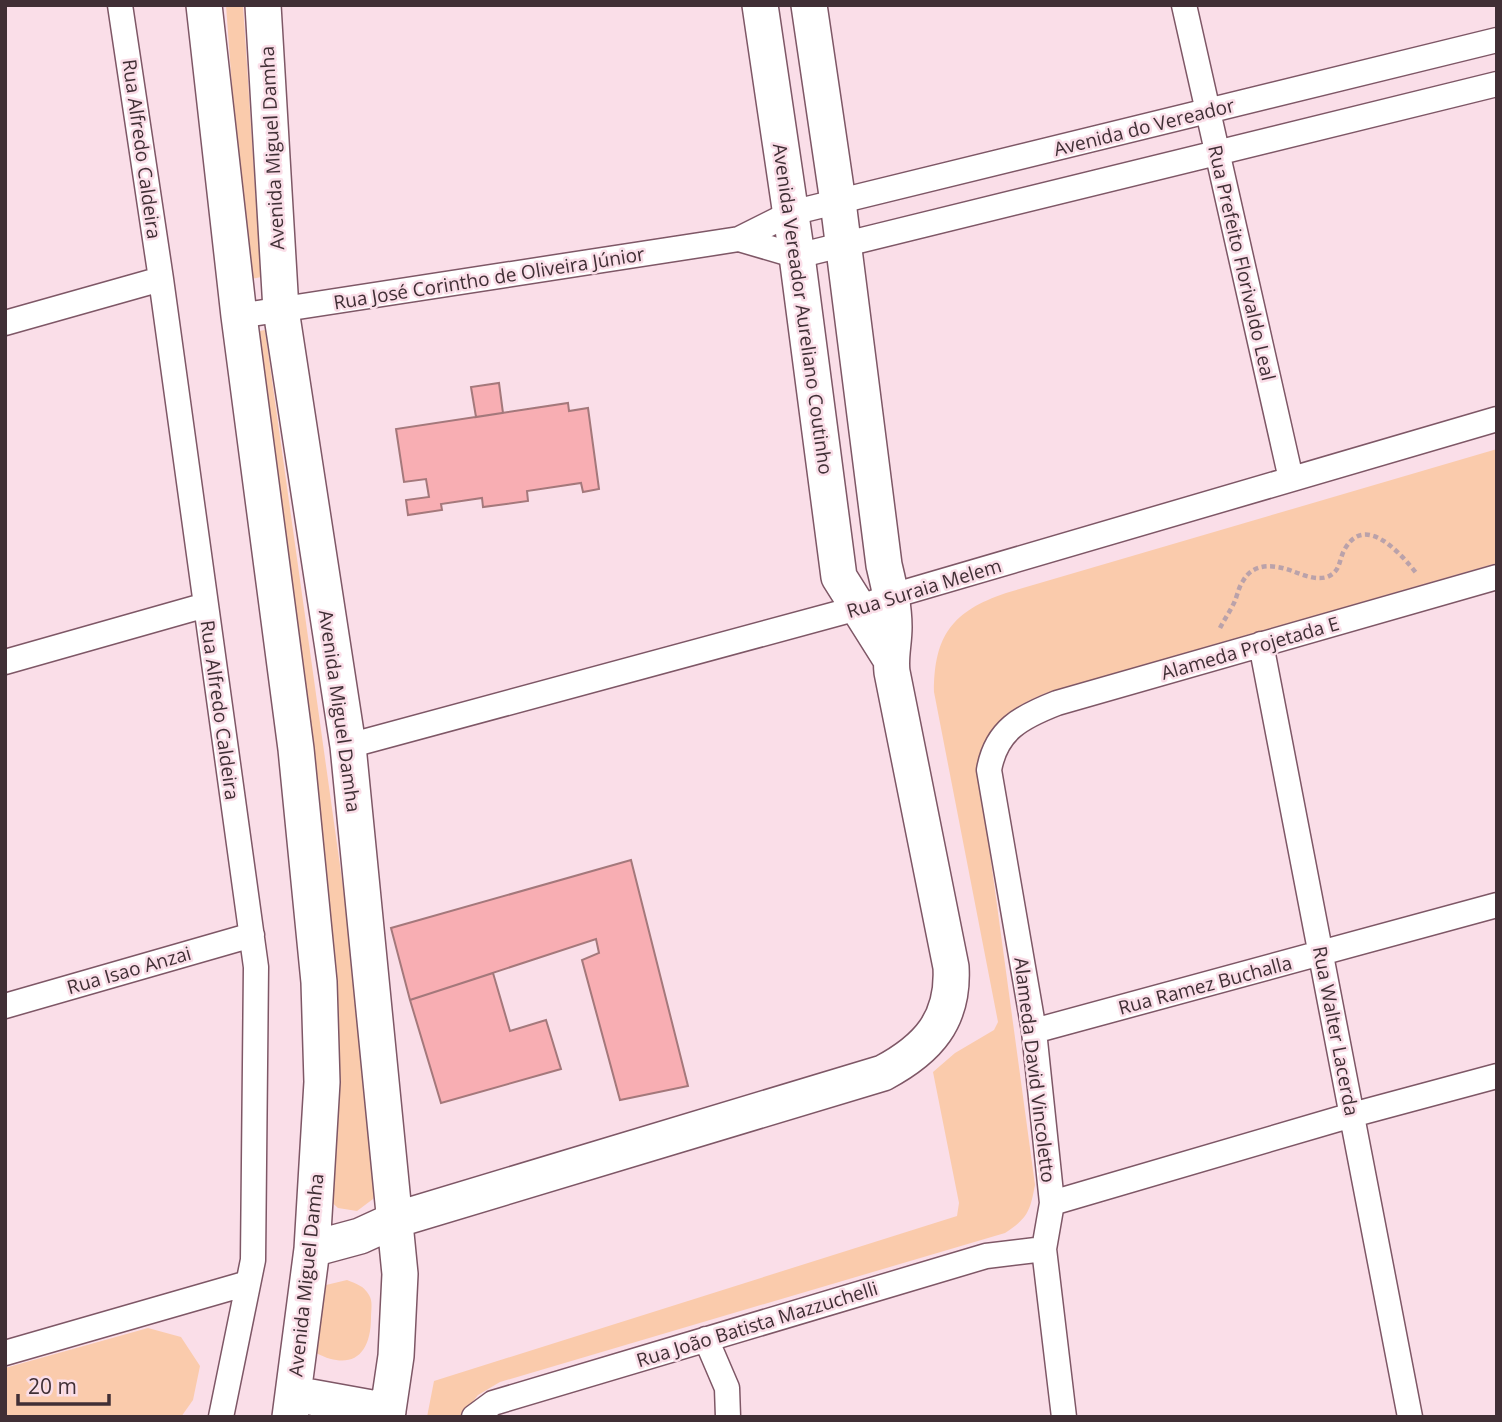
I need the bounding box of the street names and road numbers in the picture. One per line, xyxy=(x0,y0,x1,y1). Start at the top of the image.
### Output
street label: Avenida Miguel Damha xyxy=(254,45,290,251)
street label: Rua Alfredo Caldeira xyxy=(117,57,167,241)
street label: Avenida do Vereador xyxy=(1051,92,1237,162)
street label: Avenida Vereador Aureliano Coutinho xyxy=(767,142,839,476)
street label: Rua Prefeito Florivaldo Leal xyxy=(1202,143,1282,383)
street label: Rua José Corintho de Oliveira Júnior xyxy=(332,241,647,315)
street label: Rua Suraia Melem xyxy=(844,552,1004,624)
street label: Avenida Miguel Damha xyxy=(313,608,367,814)
street label: Alameda Projetada E xyxy=(1158,610,1342,686)
street label: Rua Alfredo Caldeira xyxy=(195,618,245,802)
street label: Rua Isao Anzai xyxy=(64,940,194,1000)
street label: Rua Walter Lacerda xyxy=(1307,944,1365,1118)
street label: Rua Ramez Buchalla xyxy=(1115,949,1295,1021)
street label: Alameda David Vincoletto xyxy=(1008,956,1062,1184)
street label: Avenida Miguel Damha xyxy=(282,1172,330,1378)
street label: Rua João Batista Mazzuchelli xyxy=(633,1275,881,1373)

